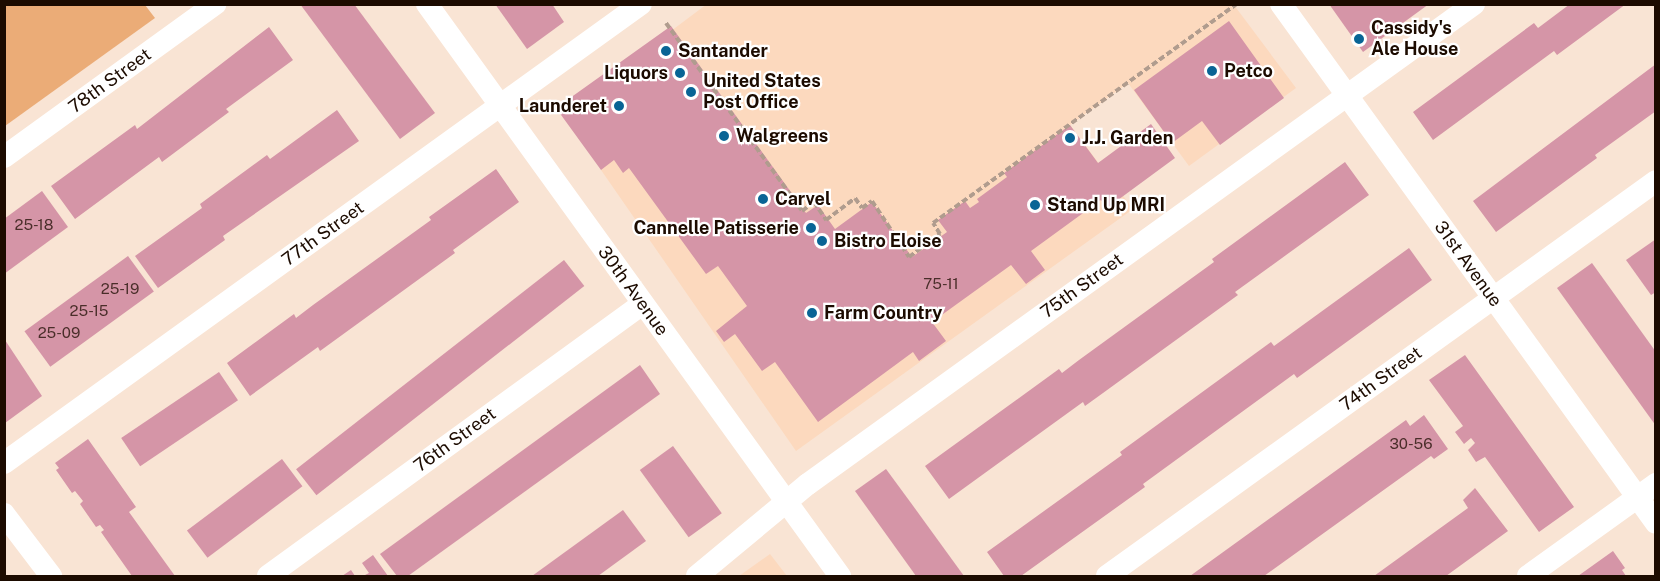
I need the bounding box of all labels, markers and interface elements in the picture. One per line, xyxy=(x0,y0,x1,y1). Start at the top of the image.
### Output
place label: Cassidy's Ale House xyxy=(1371,18,1458,60)
marker: Cassidy's Ale House xyxy=(1352,32,1366,46)
place label: Santander xyxy=(678,40,768,62)
street label: 78th Street xyxy=(65,44,155,118)
marker: Santander xyxy=(659,44,673,58)
place label: Petco xyxy=(1224,60,1273,82)
place label: Liquors xyxy=(604,62,668,84)
marker: Petco xyxy=(1205,64,1219,78)
marker: Liquors xyxy=(673,66,687,80)
place label: United States Post Office xyxy=(703,71,821,113)
marker: United States Post Office xyxy=(684,85,698,99)
place label: Launderet xyxy=(519,95,607,117)
marker: Launderet xyxy=(612,99,626,113)
place label: Walgreens xyxy=(736,125,828,147)
place label: J.J. Garden xyxy=(1082,127,1173,149)
marker: Walgreens xyxy=(717,129,731,143)
marker: J.J. Garden xyxy=(1063,131,1077,145)
place label: Carvel xyxy=(775,188,831,210)
marker: Carvel xyxy=(756,192,770,206)
place label: Stand Up MRI xyxy=(1047,194,1165,216)
street label: 77th Street xyxy=(278,197,368,271)
marker: Stand Up MRI xyxy=(1028,198,1042,212)
house number: 25-18 xyxy=(15,216,53,234)
place label: Cannelle Patisserie xyxy=(633,217,799,239)
street label: 31st Avenue xyxy=(1430,217,1506,311)
marker: Cannelle Patisserie xyxy=(804,221,818,235)
place label: Bistro Eloise xyxy=(834,230,942,252)
marker: Bistro Eloise xyxy=(815,234,829,248)
street label: 30th Avenue xyxy=(593,242,673,340)
street label: 75th Street xyxy=(1037,249,1127,323)
house number: 75-11 xyxy=(923,275,959,293)
house number: 25-19 xyxy=(101,280,139,298)
house number: 25-15 xyxy=(70,302,108,320)
place label: Farm Country xyxy=(824,302,942,324)
marker: Farm Country xyxy=(805,306,819,320)
house number: 25-09 xyxy=(38,324,80,342)
street label: 74th Street xyxy=(1336,342,1426,416)
street label: 76th Street xyxy=(410,403,500,477)
house number: 30-56 xyxy=(1389,435,1433,453)

